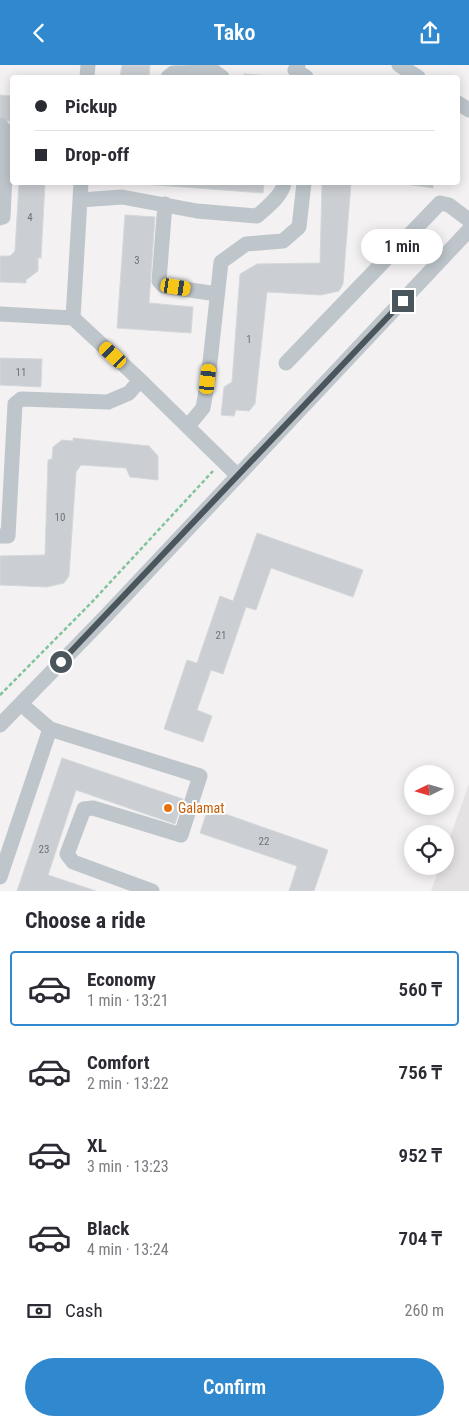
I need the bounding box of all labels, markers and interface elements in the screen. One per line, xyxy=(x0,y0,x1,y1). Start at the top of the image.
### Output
icon: back xyxy=(25,19,53,47)
icon: share xyxy=(416,19,444,47)
text: Tako xyxy=(214,20,255,45)
text: Pickup xyxy=(65,95,117,118)
text: Drop-off xyxy=(65,143,129,166)
house number: 4 xyxy=(27,211,33,224)
callout: 1 min xyxy=(362,229,444,263)
text: 1 min xyxy=(384,237,420,256)
house number: 3 xyxy=(134,254,140,267)
car xyxy=(160,277,191,297)
route end xyxy=(392,290,414,312)
house number: 1 xyxy=(246,333,252,346)
car xyxy=(96,339,129,371)
car xyxy=(198,363,217,395)
house number: 11 xyxy=(16,366,26,379)
house number: 10 xyxy=(55,511,65,524)
house number: 21 xyxy=(216,629,226,642)
route start xyxy=(50,651,72,673)
north arrow xyxy=(404,765,454,815)
map controls xyxy=(404,765,454,875)
place label: Galamat xyxy=(178,800,224,816)
marker: Galamat xyxy=(162,802,174,814)
button: locate xyxy=(404,825,454,875)
house number: 22 xyxy=(259,835,269,848)
house number: 23 xyxy=(39,843,49,856)
text: Choose a ride xyxy=(25,908,146,933)
icon: car xyxy=(27,966,72,1011)
text: Economy xyxy=(87,968,156,991)
text: 560 ₸ xyxy=(399,978,442,1001)
text: 1 min · 13:21 xyxy=(87,991,169,1010)
icon: car xyxy=(27,1049,72,1094)
text: Comfort xyxy=(87,1051,150,1074)
text: 756 ₸ xyxy=(399,1061,442,1084)
text: 2 min · 13:22 xyxy=(87,1074,169,1093)
icon: car xyxy=(27,1132,72,1177)
text: XL xyxy=(87,1134,107,1157)
text: 952 ₸ xyxy=(399,1144,442,1167)
text: 3 min · 13:23 xyxy=(87,1157,169,1176)
icon: car xyxy=(27,1215,72,1260)
text: Black xyxy=(87,1217,129,1240)
text: 704 ₸ xyxy=(399,1227,442,1250)
text: 4 min · 13:24 xyxy=(87,1240,169,1259)
icon: cash xyxy=(25,1297,53,1325)
text: Cash xyxy=(65,1299,103,1322)
text: 260 m xyxy=(405,1301,444,1320)
button: Confirm xyxy=(25,1358,444,1416)

